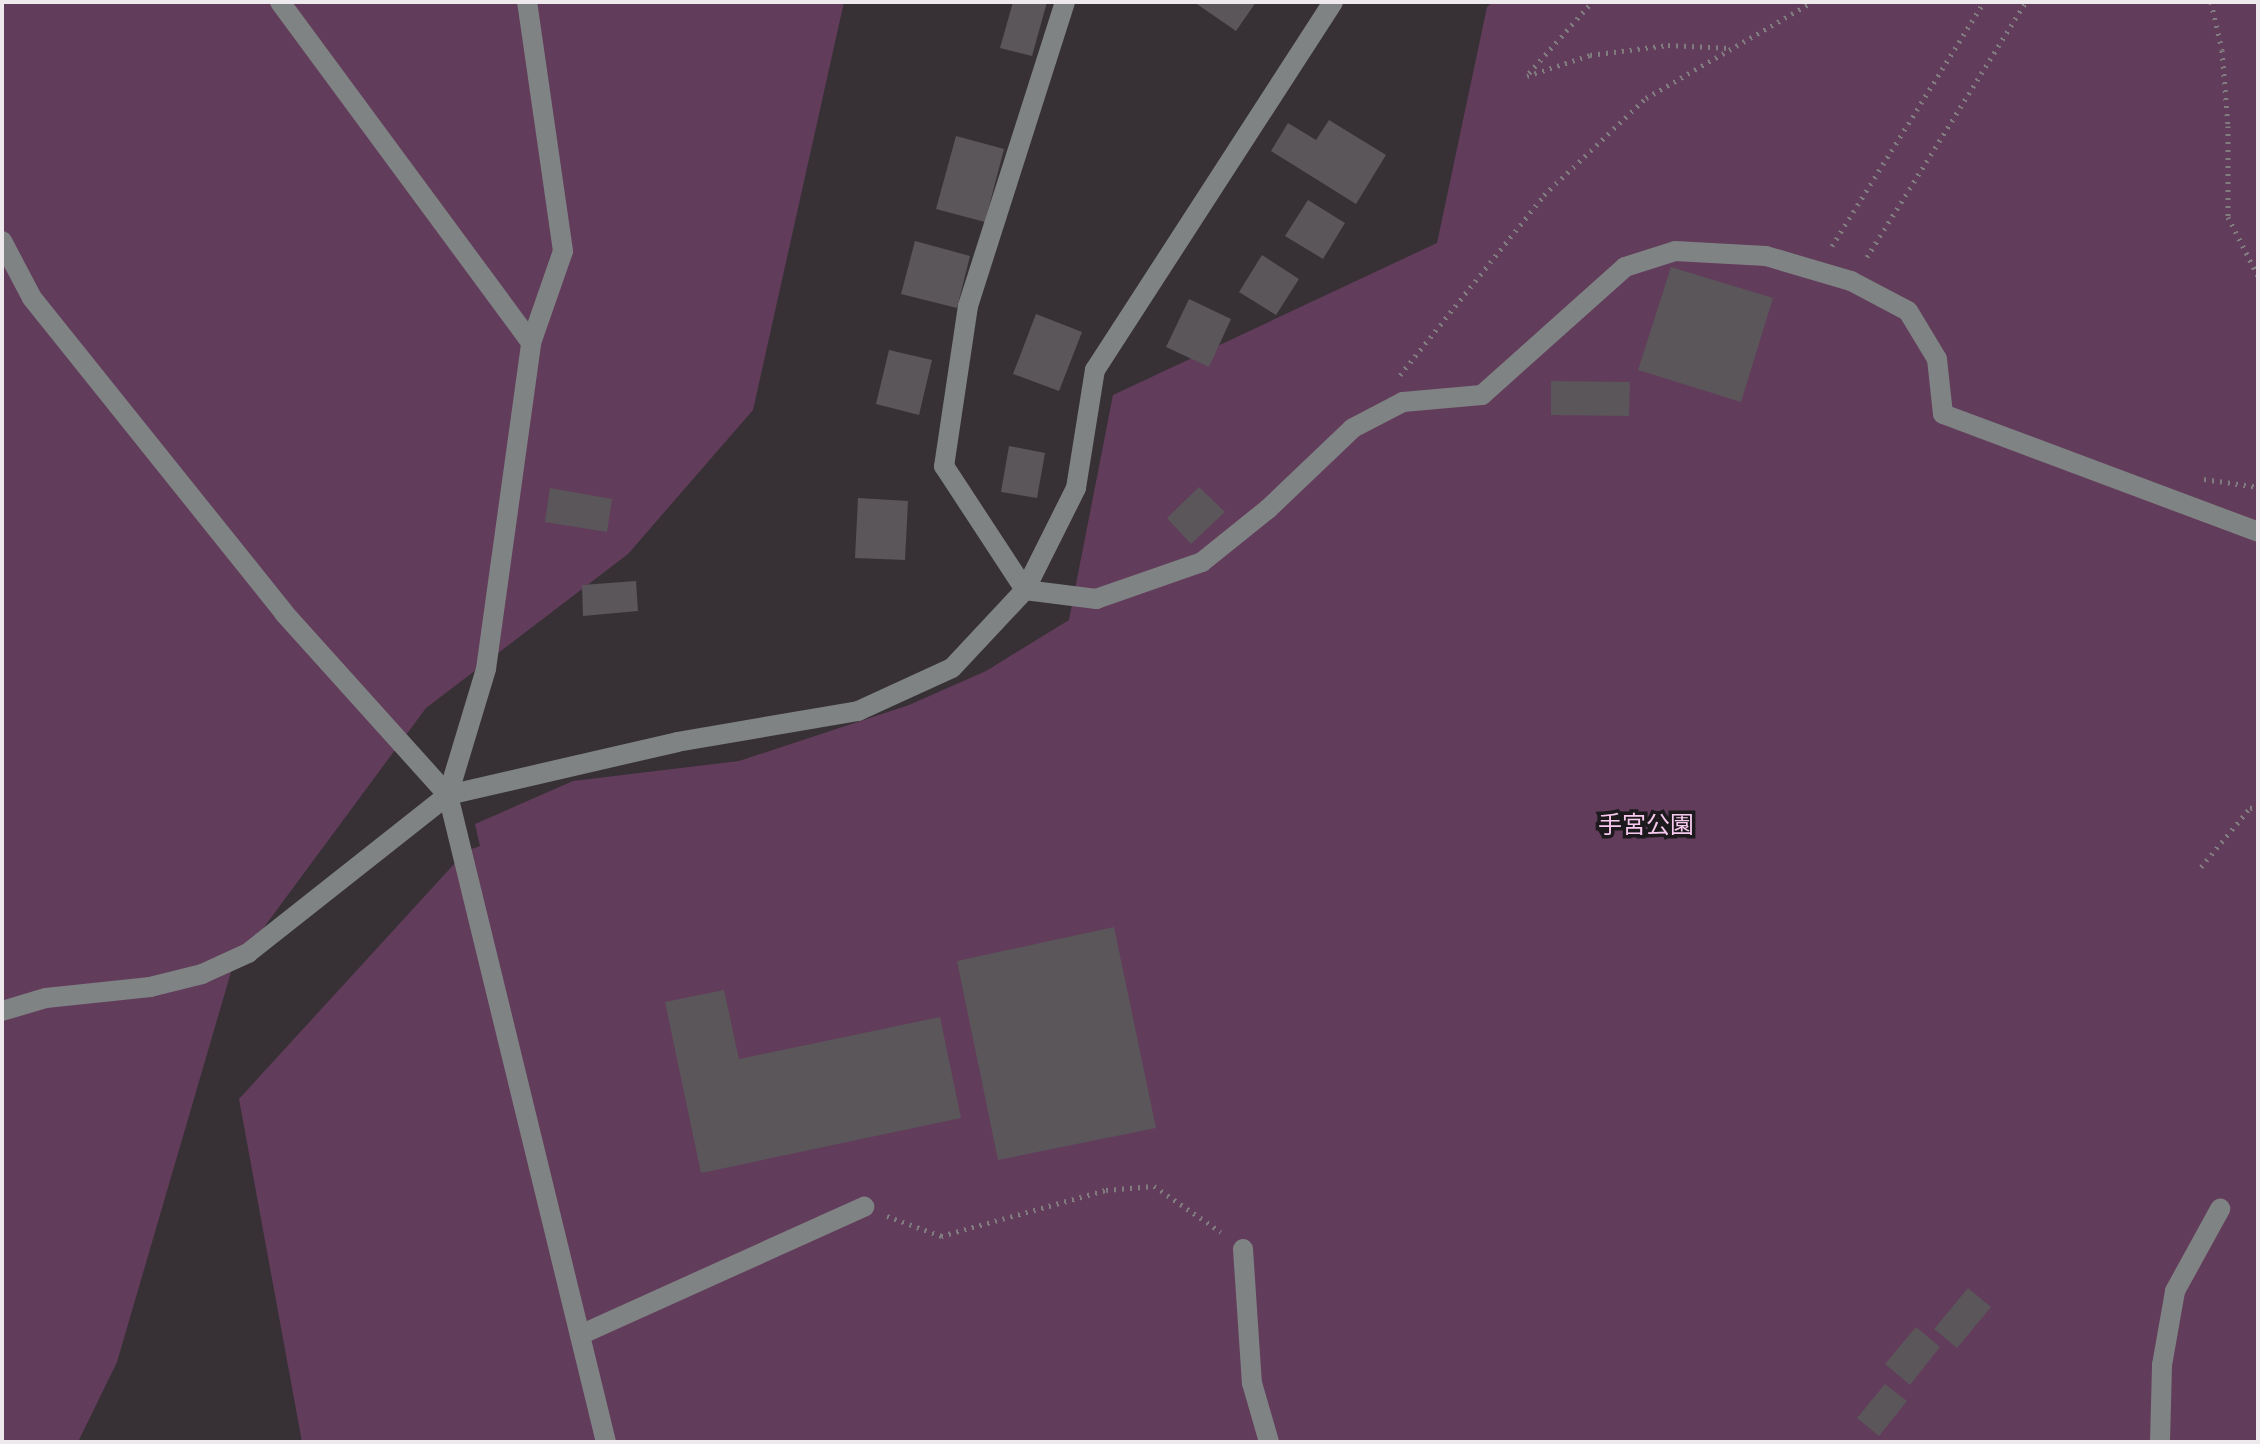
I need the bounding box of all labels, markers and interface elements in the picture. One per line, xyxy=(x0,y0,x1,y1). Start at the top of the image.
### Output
park label: 手宮公園 xyxy=(1598,811,1694,839)

